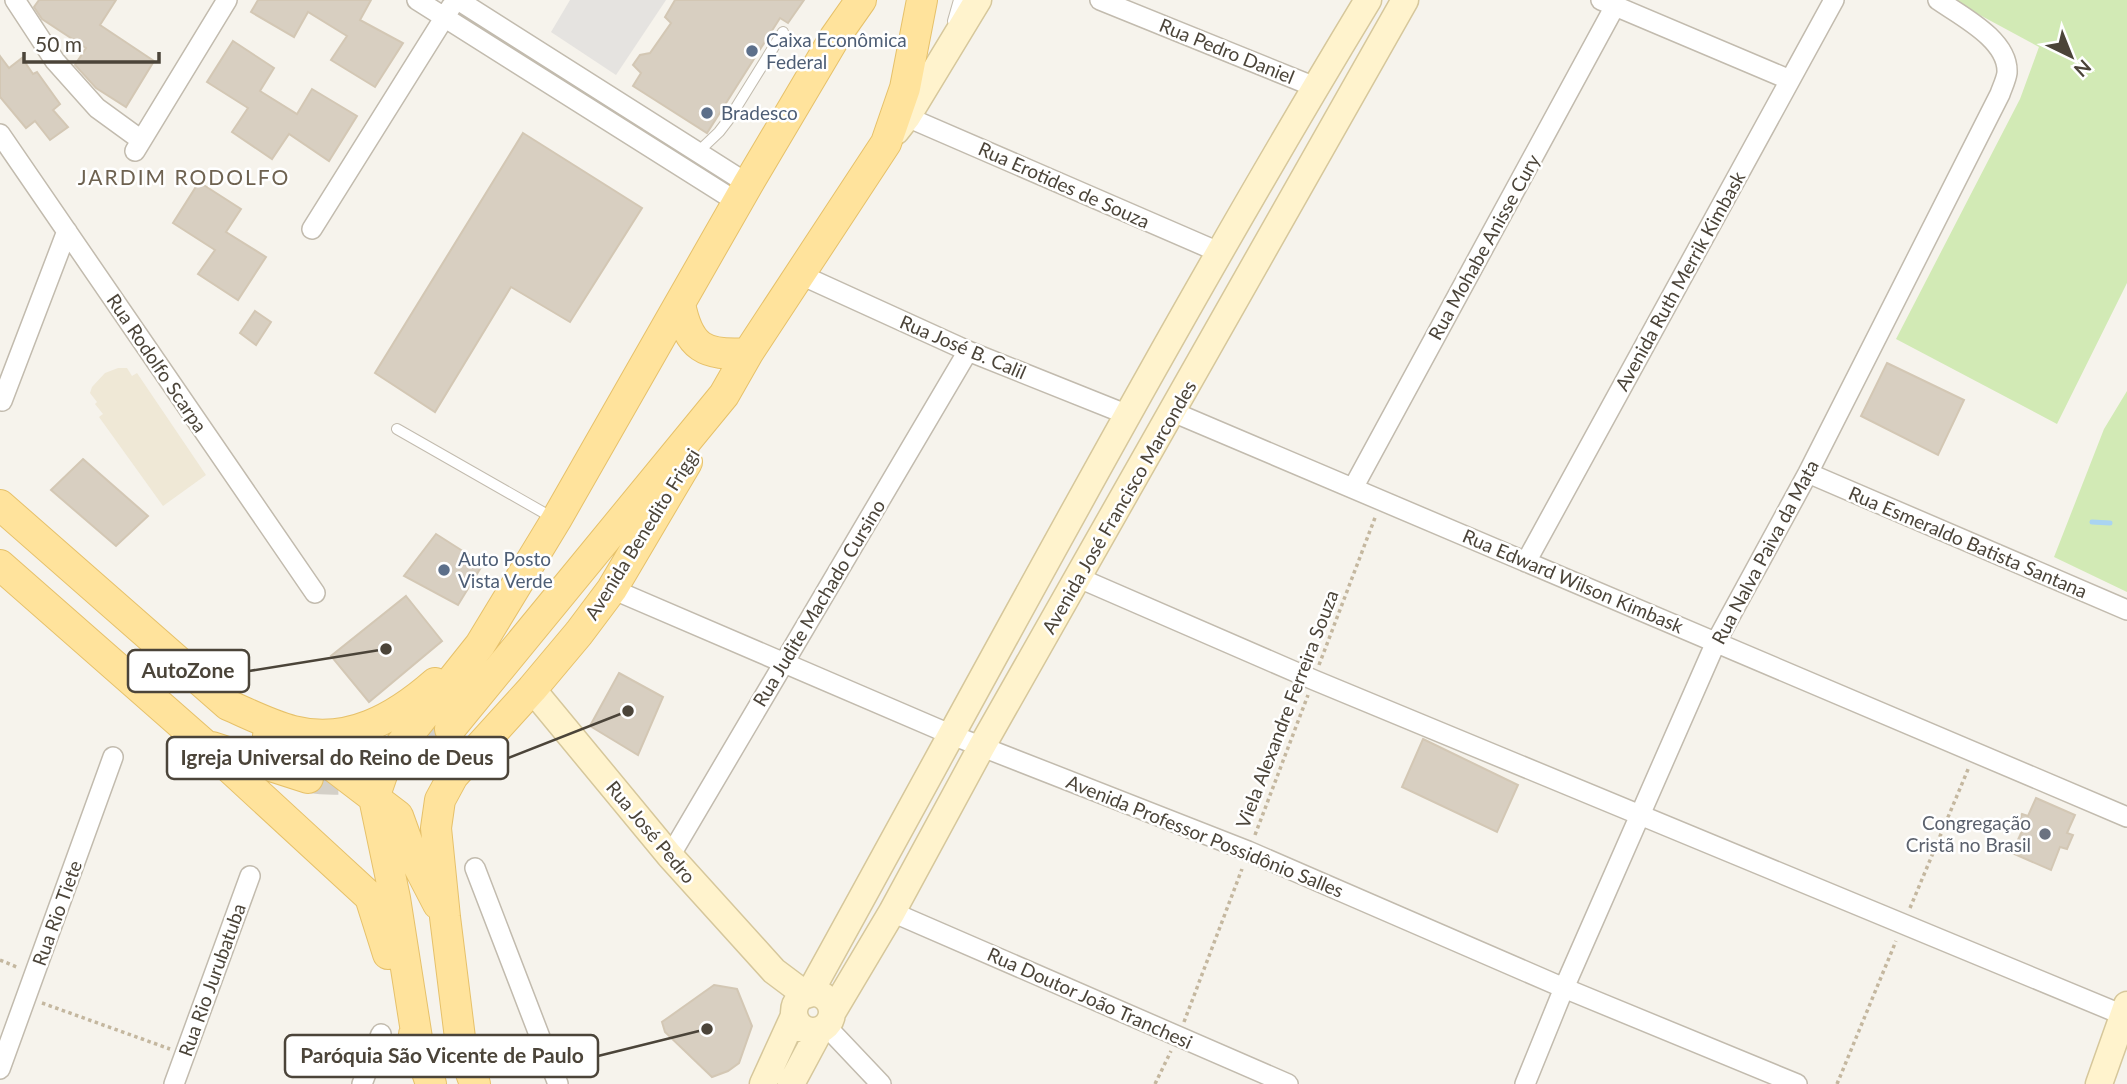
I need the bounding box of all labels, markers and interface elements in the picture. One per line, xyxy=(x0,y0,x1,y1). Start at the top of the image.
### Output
street label: Rua Pedro Daniel xyxy=(1156,13,1298,88)
scale bar xyxy=(24,21,159,65)
north arrow xyxy=(2036,21,2106,91)
place label: Caixa Econômica Federal xyxy=(766,28,907,73)
text: 50 m xyxy=(35,31,82,56)
marker: Caixa Econômica Federal xyxy=(744,43,760,59)
text: N xyxy=(2070,55,2096,82)
place label: Bradesco xyxy=(721,101,798,124)
marker: Bradesco xyxy=(699,105,715,121)
street label: Rua Erotides de Souza xyxy=(975,136,1153,233)
street label: Rua Mohabe Anisse Cury xyxy=(1423,150,1544,344)
district label: JARDIM RODOLFO xyxy=(78,164,290,189)
street label: Avenida Ruth Merrik Kimbask xyxy=(1610,167,1750,394)
street label: Rua Rodolfo Scarpa xyxy=(103,289,212,436)
street label: Rua José B. Calil xyxy=(897,310,1030,383)
street label: Avenida José Francisco Marcondes xyxy=(1036,376,1201,637)
street label: Avenida Benedito Friggi xyxy=(579,444,704,624)
street label: Rua Nalva Paiva da Mata xyxy=(1706,456,1823,648)
street label: Rua Esmeraldo Batista Santana xyxy=(1845,481,2091,602)
street label: Rua Judite Machado Cursino xyxy=(748,495,890,710)
street label: Rua Edward Wilson Kimbask xyxy=(1459,524,1687,638)
place label: Auto Posto Vista Verde xyxy=(458,547,553,592)
marker: Auto Posto Vista Verde xyxy=(436,562,452,578)
street label: Viela Alexandre Ferreira Souza xyxy=(1230,587,1343,831)
callout: AutoZone xyxy=(128,650,249,692)
text: AutoZone xyxy=(141,657,234,682)
callout: Igreja Universal do Reino de Deus xyxy=(167,737,508,779)
text: Igreja Universal do Reino de Deus xyxy=(180,744,494,769)
street label: Avenida Professor Possidônio Salles xyxy=(1063,769,1347,902)
street label: Rua José Pedro xyxy=(602,776,701,887)
place label: Congregação Cristã no Brasil xyxy=(1906,811,2031,856)
marker: Congregação Cristã no Brasil xyxy=(2037,826,2053,842)
street label: Rua Rio Tiete xyxy=(27,857,86,969)
street label: Rua Rio Jurubatuba xyxy=(173,900,250,1059)
street label: Rua Doutor João Tranchesi xyxy=(984,942,1196,1053)
callout: Paróquia São Vicente de Paulo xyxy=(285,1035,598,1077)
text: Paróquia São Vicente de Paulo xyxy=(300,1042,584,1067)

